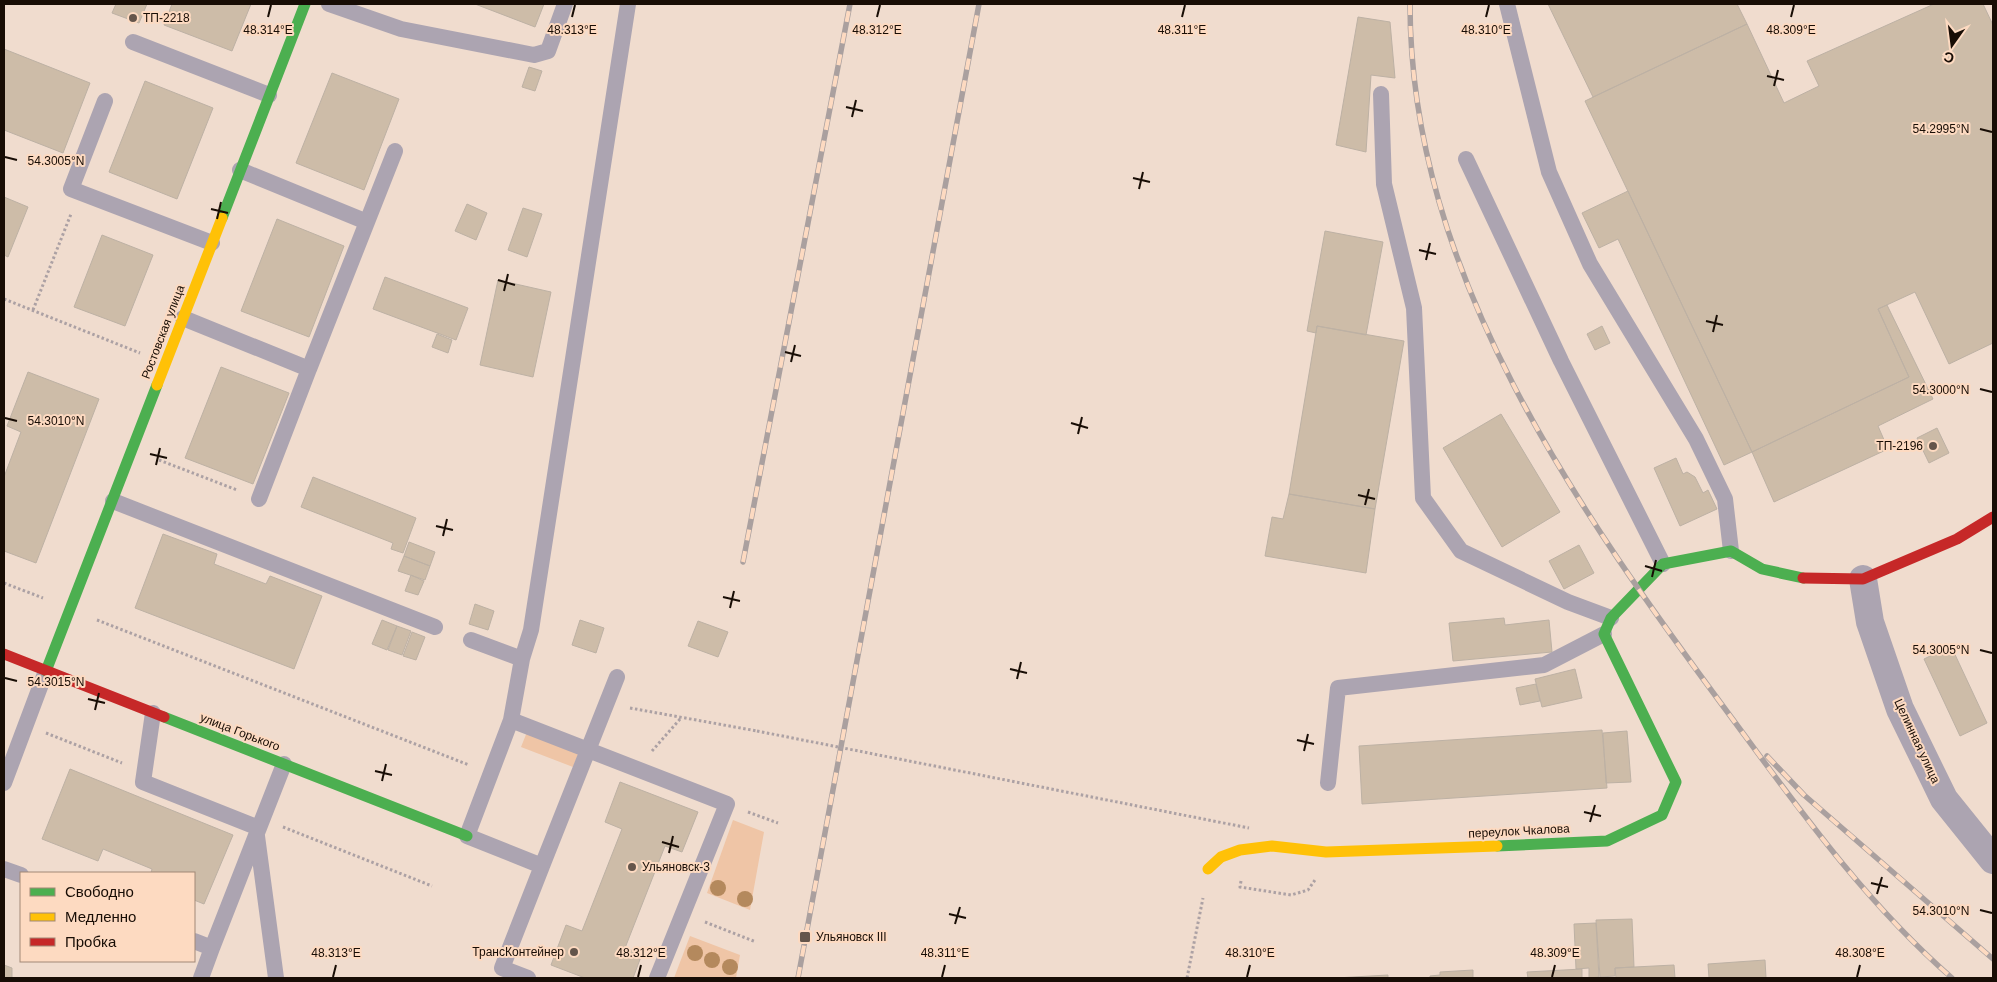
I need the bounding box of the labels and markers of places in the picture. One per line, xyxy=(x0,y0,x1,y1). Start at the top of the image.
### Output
place label: ТП-2218 xyxy=(143,11,190,25)
marker: ТП-2218 xyxy=(127,12,139,24)
place label: ТП-2196 xyxy=(1876,439,1923,453)
marker: ТП-2196 xyxy=(1927,440,1939,452)
place label: Ульяновск-3 xyxy=(642,860,710,874)
marker: Ульяновск-3 xyxy=(626,861,638,873)
marker: Ульяновск III xyxy=(798,930,812,944)
place label: Ульяновск III xyxy=(816,930,887,944)
place label: ТрансКонтейнер xyxy=(472,945,564,959)
marker: ТрансКонтейнер xyxy=(568,946,580,958)

